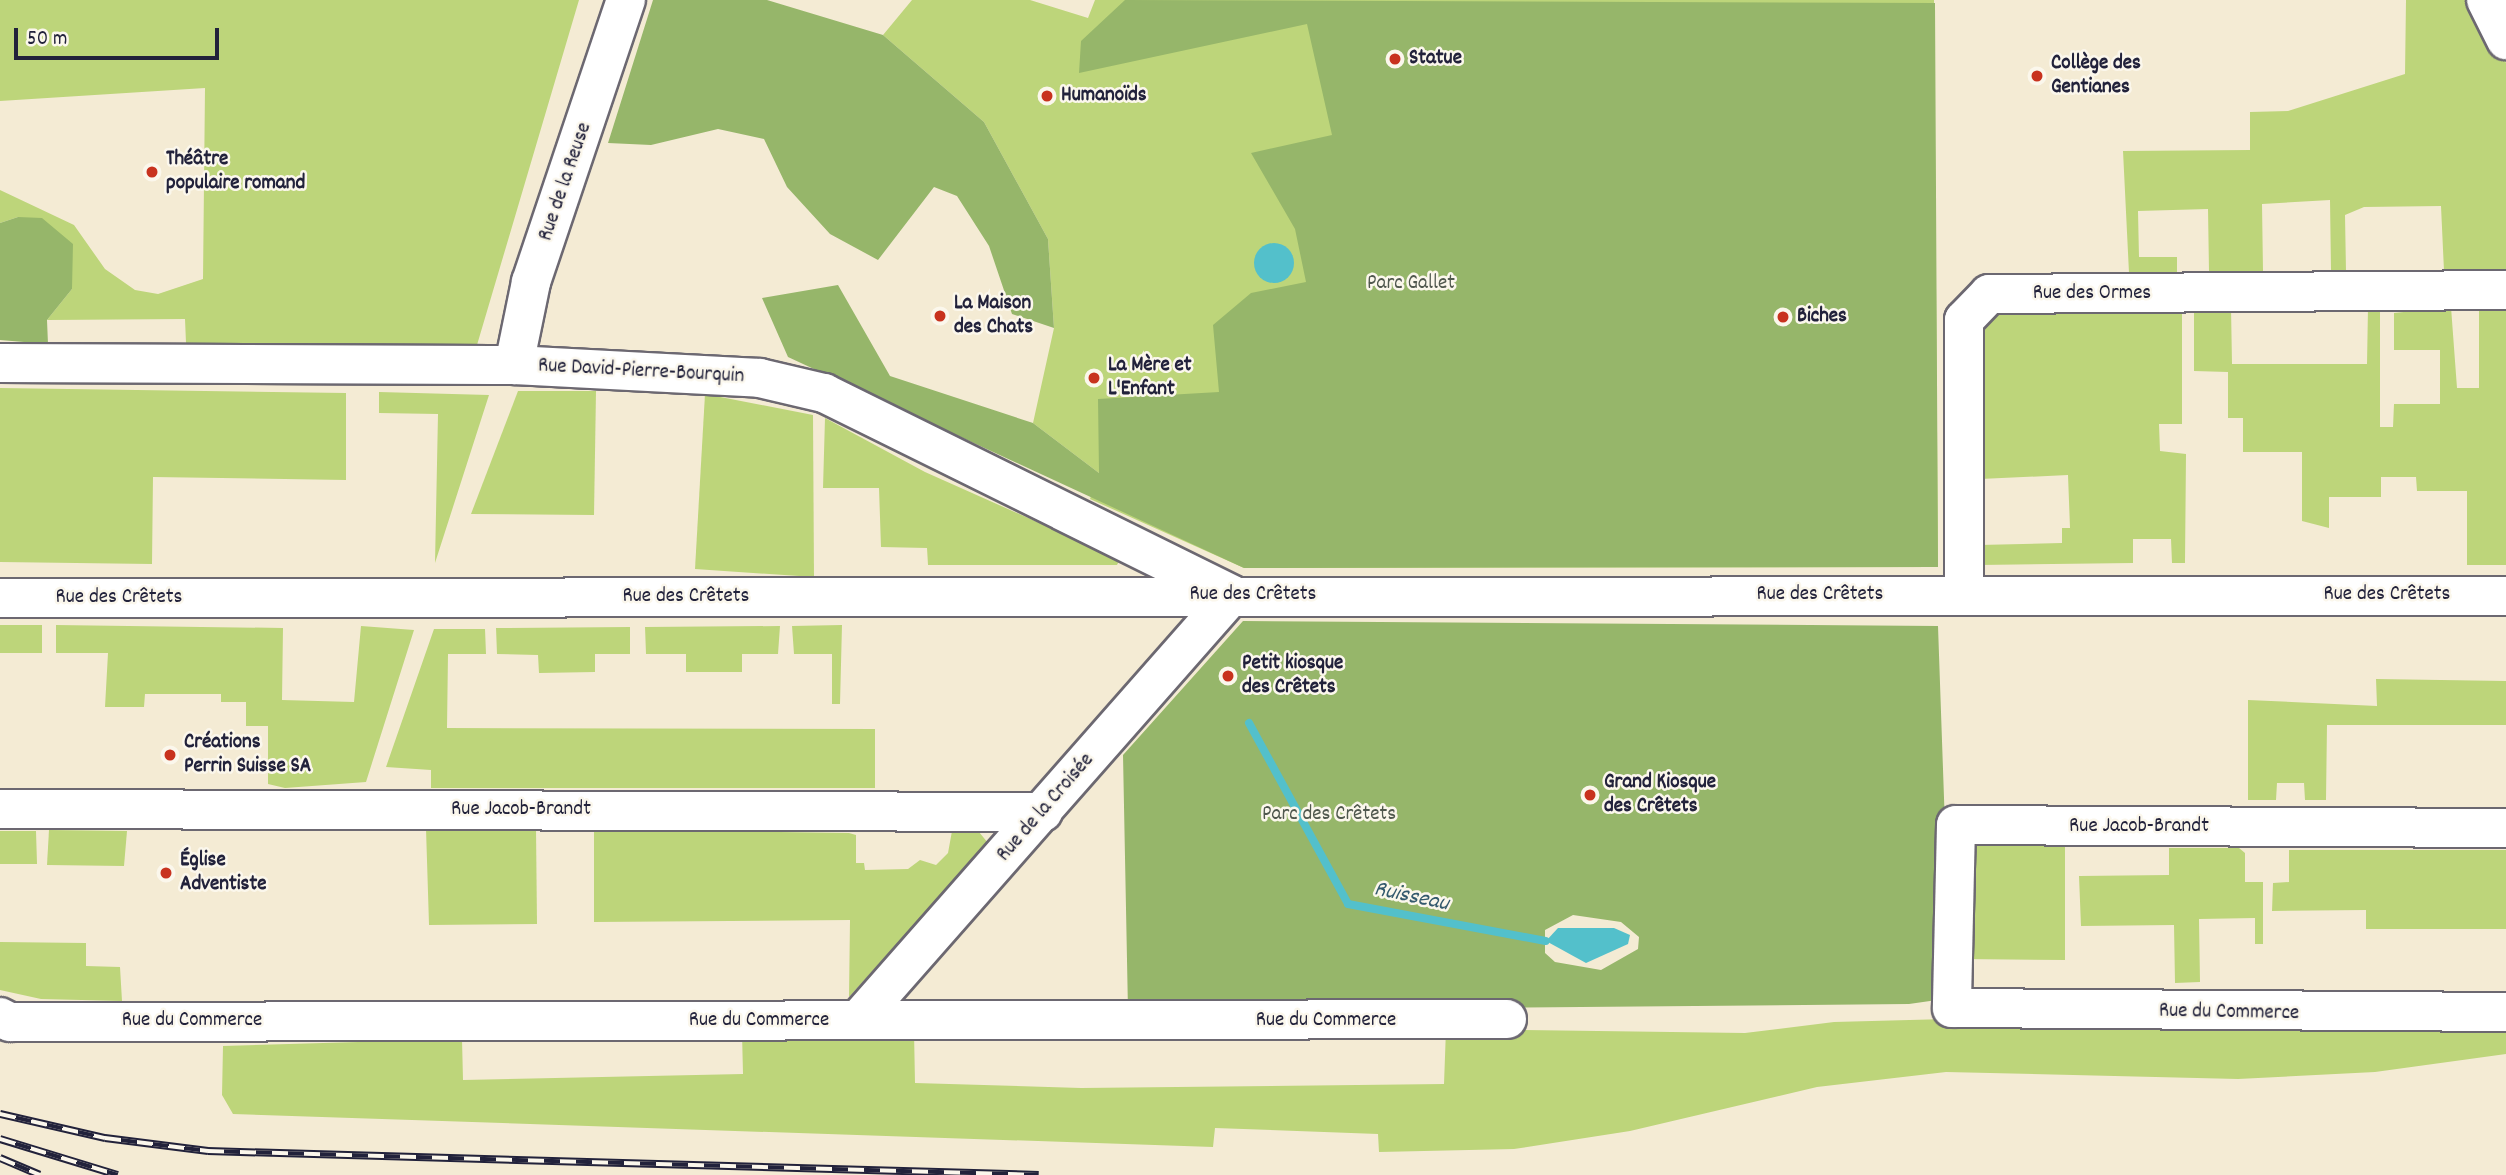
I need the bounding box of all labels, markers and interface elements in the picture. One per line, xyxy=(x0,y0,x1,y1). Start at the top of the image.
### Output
scale bar xyxy=(18,14,222,58)
text: 50 m xyxy=(27,25,67,55)
place label: Statue xyxy=(1409,46,1462,72)
marker: Statue xyxy=(1387,51,1403,67)
place label: Collège des Gentianes xyxy=(2051,51,2141,101)
marker: Collège des Gentianes xyxy=(2029,68,2045,84)
place label: Humanoïds xyxy=(1061,83,1147,109)
marker: Humanoïds xyxy=(1039,88,1055,104)
street label: Rue de la Reuse xyxy=(534,120,598,244)
place label: Théâtre populaire romand xyxy=(166,147,305,197)
marker: Théâtre populaire romand xyxy=(144,164,160,180)
park label: Parc Gallet xyxy=(1367,271,1455,297)
street label: Rue des Ormes xyxy=(2033,281,2151,307)
place label: La Maison des Chats xyxy=(954,291,1033,341)
place label: Biches xyxy=(1797,304,1847,330)
marker: La Maison des Chats xyxy=(932,308,948,324)
marker: Biches xyxy=(1775,309,1791,325)
place label: La Mère et L'Enfant xyxy=(1108,353,1191,403)
street label: Rue David-Pierre-Bourquin xyxy=(537,354,745,390)
marker: La Mère et L'Enfant xyxy=(1086,370,1102,386)
street label: Rue des Crêtets xyxy=(1190,582,1316,608)
street label: Rue des Crêtets xyxy=(1757,582,1883,608)
street label: Rue des Crêtets xyxy=(2324,582,2450,608)
street label: Rue des Crêtets xyxy=(623,584,749,610)
street label: Rue des Crêtets xyxy=(56,585,182,611)
place label: Petit kiosque des Crêtets xyxy=(1242,651,1343,701)
marker: Petit kiosque des Crêtets xyxy=(1220,668,1236,684)
place label: Créations Perrin Suisse SA xyxy=(184,730,311,780)
marker: Créations Perrin Suisse SA xyxy=(162,747,178,763)
street label: Rue de la Croisée xyxy=(992,749,1100,867)
place label: Grand Kiosque des Crêtets xyxy=(1604,770,1716,820)
marker: Grand Kiosque des Crêtets xyxy=(1582,787,1598,803)
street label: Rue Jacob-Brandt xyxy=(451,797,591,823)
park label: Parc des Crêtets xyxy=(1262,802,1396,828)
street label: Rue Jacob-Brandt xyxy=(2069,814,2209,840)
place label: Église Adventiste xyxy=(180,848,266,898)
marker: Église Adventiste xyxy=(158,865,174,881)
water label: Ruisseau xyxy=(1371,877,1451,919)
street label: Rue du Commerce xyxy=(2159,999,2299,1027)
street label: Rue du Commerce xyxy=(122,1008,262,1034)
street label: Rue du Commerce xyxy=(689,1008,829,1034)
street label: Rue du Commerce xyxy=(1256,1008,1396,1034)

